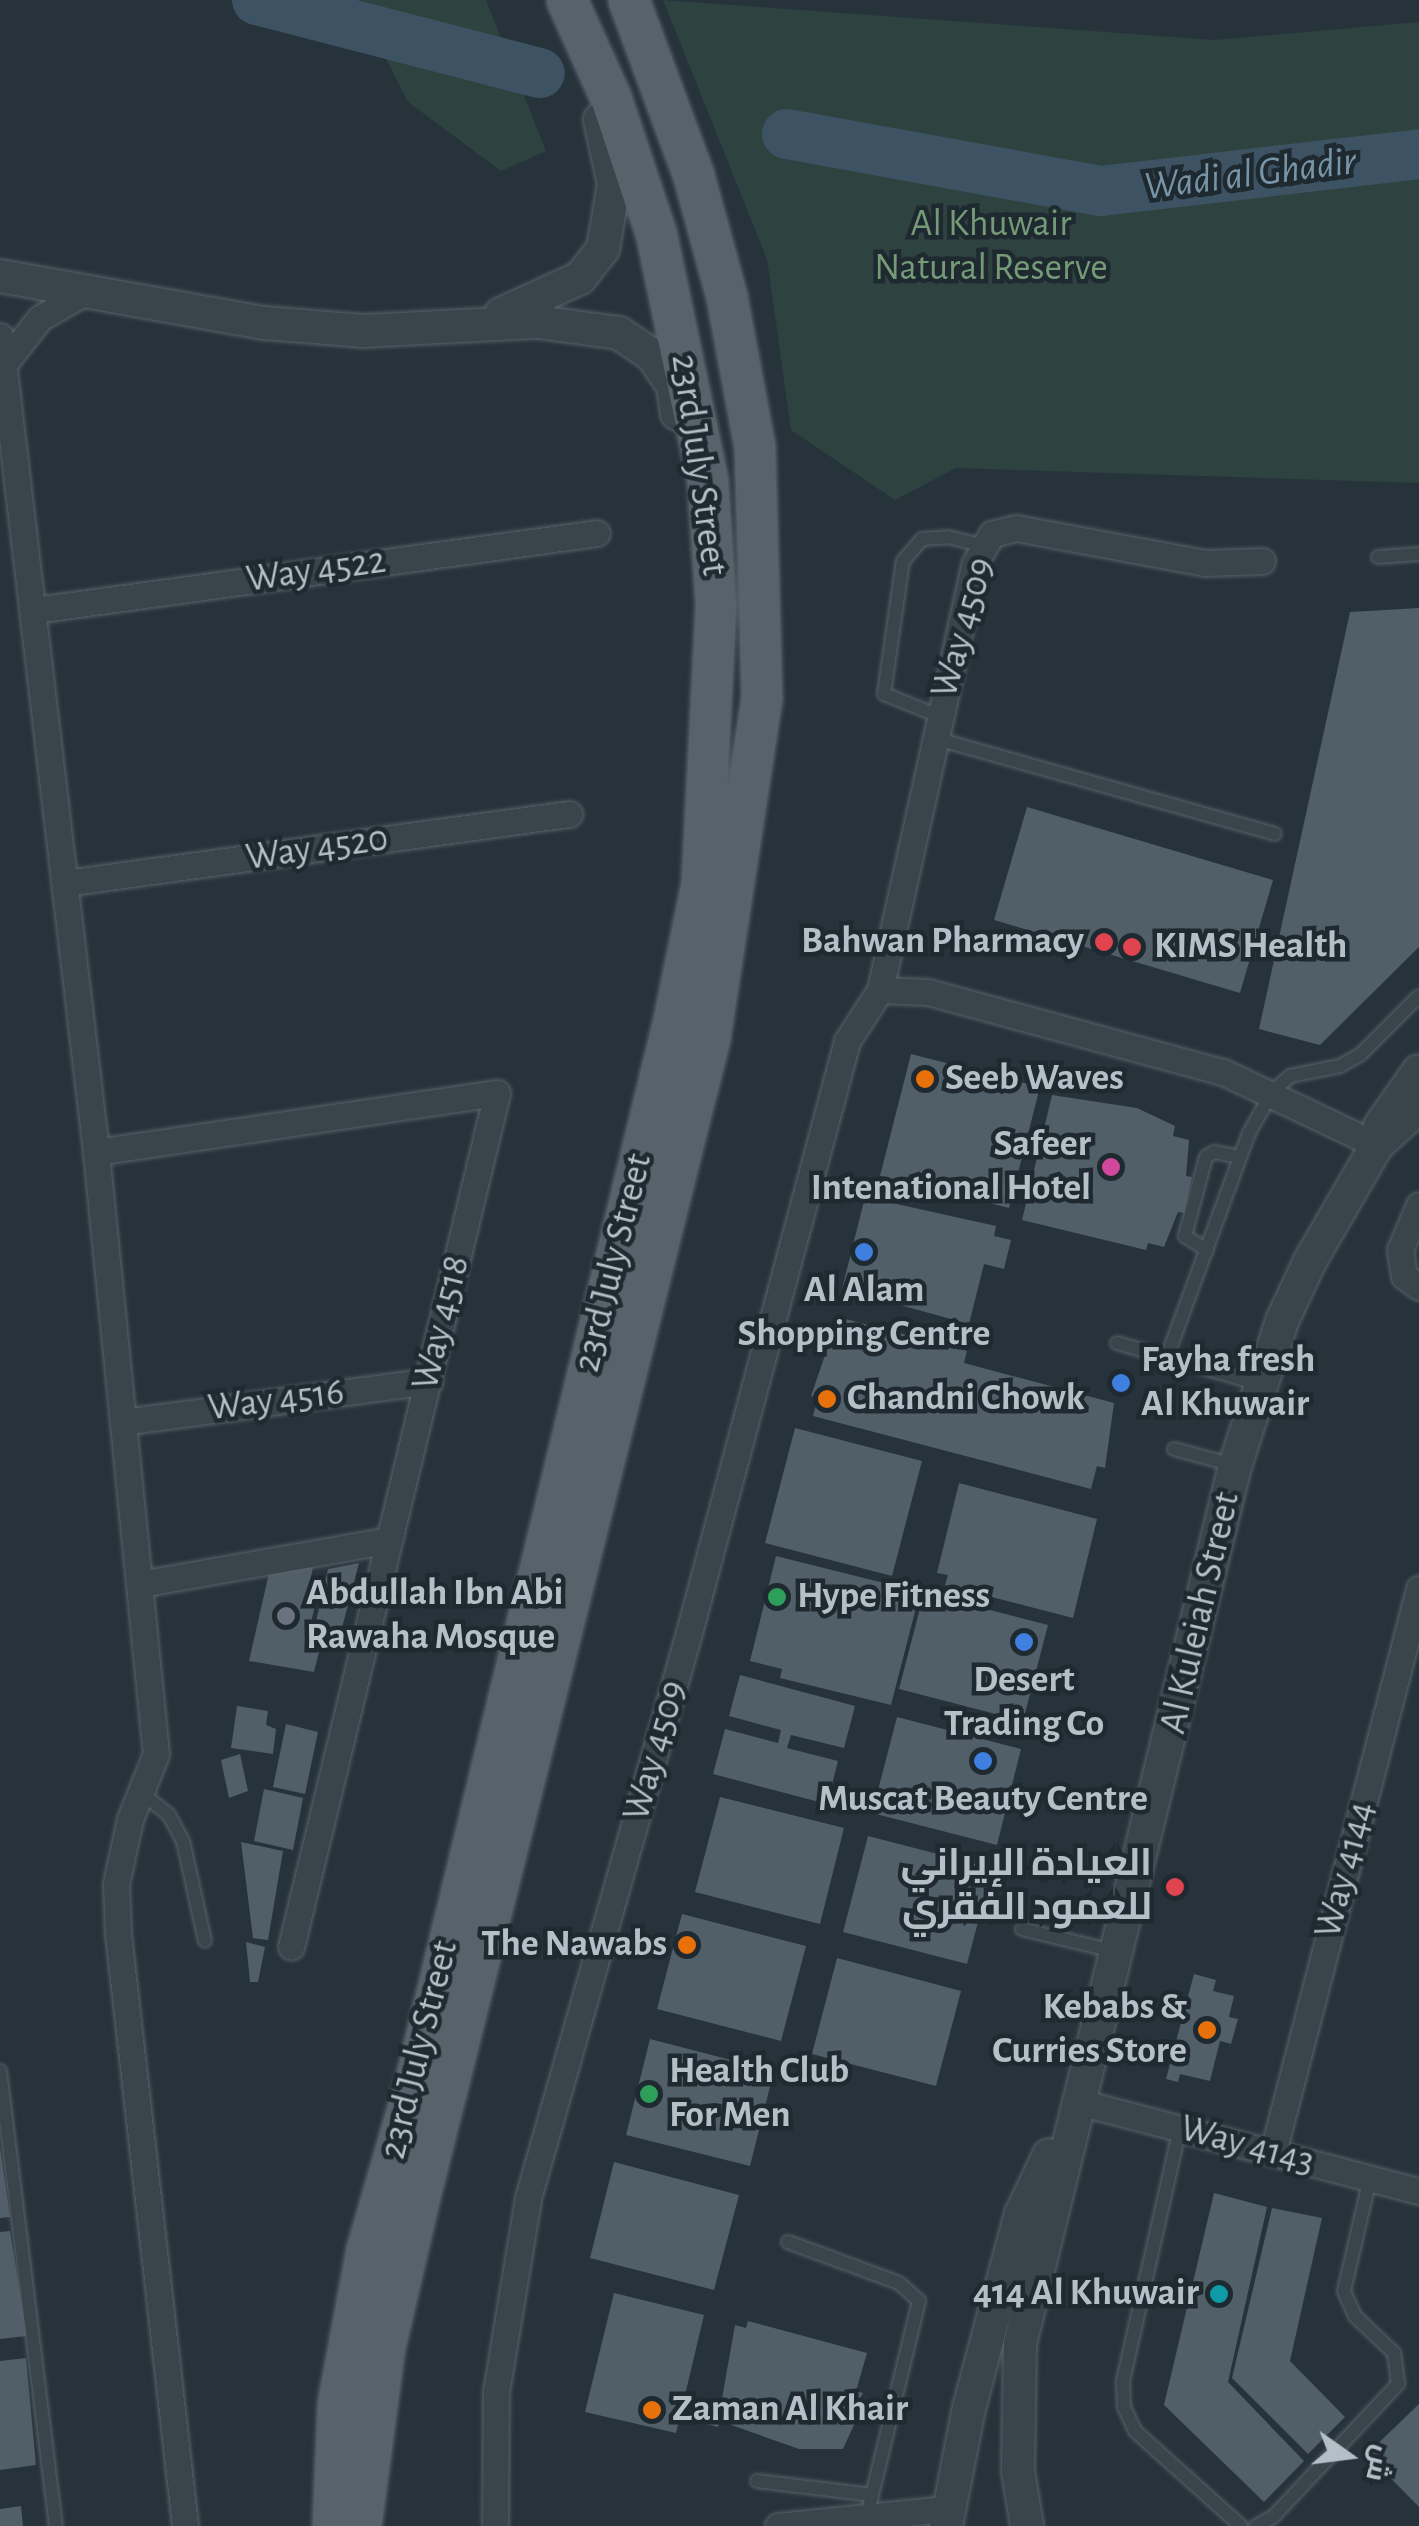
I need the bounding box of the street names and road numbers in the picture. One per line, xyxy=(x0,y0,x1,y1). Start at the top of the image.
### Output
street label: 23rd July Street xyxy=(660,351,736,579)
street label: Way 4522 xyxy=(243,539,389,603)
street label: Way 4509 xyxy=(922,553,1006,703)
street label: Way 4520 xyxy=(243,816,391,882)
street label: 23rd July Street xyxy=(565,1149,663,1377)
street label: Way 4518 xyxy=(403,1251,481,1395)
street label: Way 4516 xyxy=(205,1370,347,1432)
street label: Al Kuleiah Street xyxy=(1151,1488,1251,1738)
street label: Way 4509 xyxy=(614,1676,698,1826)
street label: Way 4144 xyxy=(1306,1797,1386,1943)
street label: 23rd July Street xyxy=(371,1936,469,2164)
street label: Way 4143 xyxy=(1175,2106,1319,2186)

